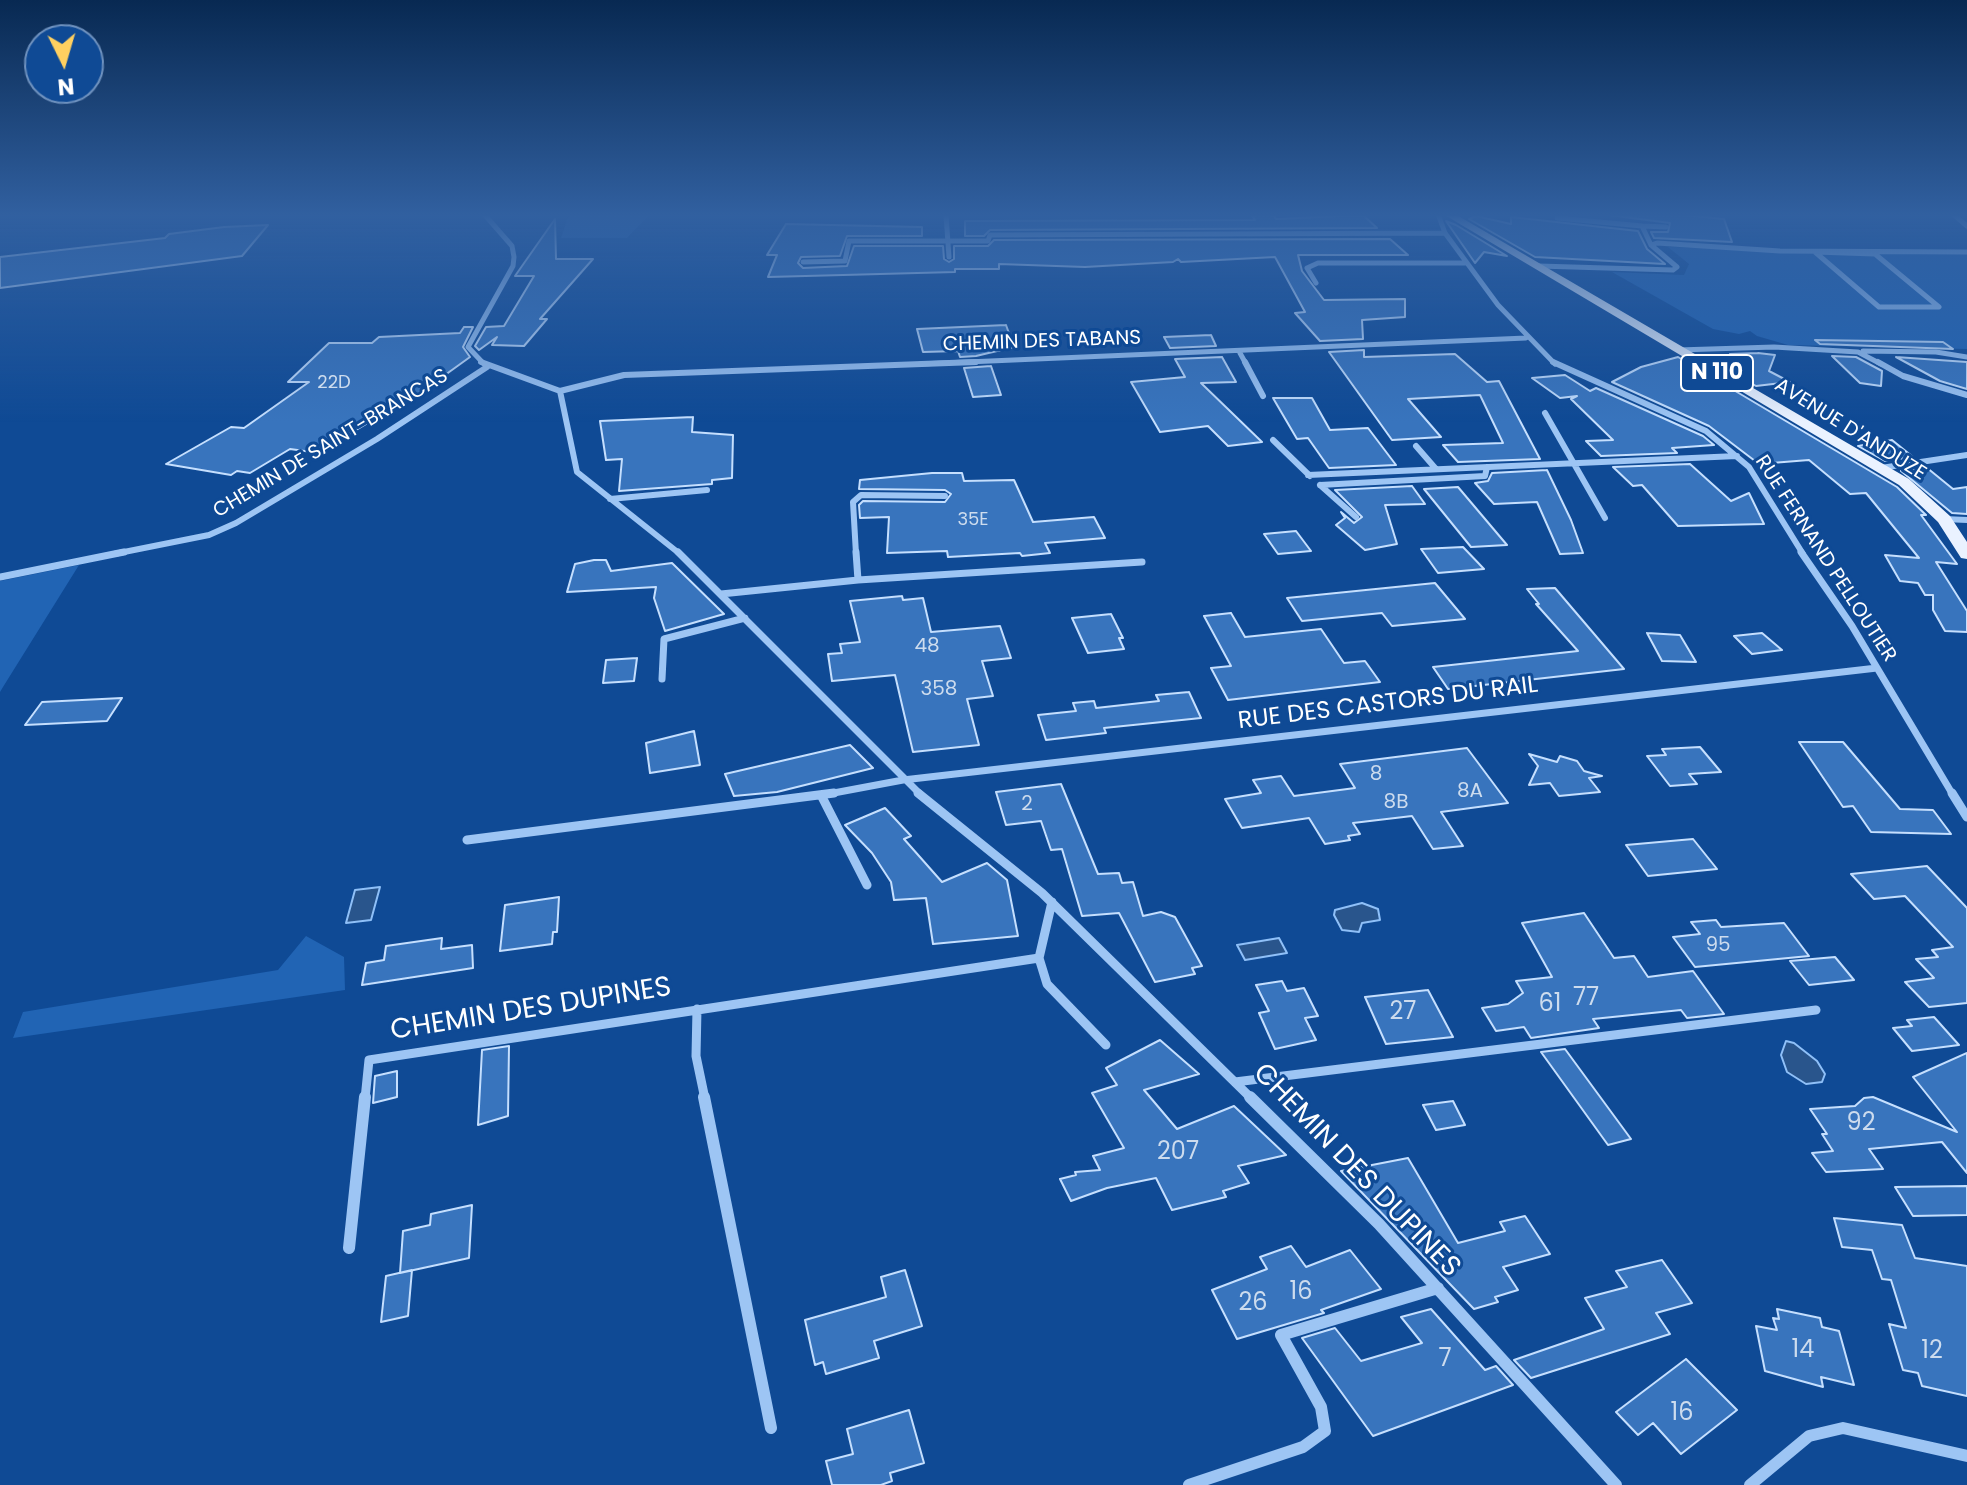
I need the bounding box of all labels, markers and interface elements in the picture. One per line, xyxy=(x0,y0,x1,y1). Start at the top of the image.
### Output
north arrow xyxy=(24,24,104,104)
text: N xyxy=(56,70,76,103)
street label: CHEMIN DES TABANS xyxy=(942,327,1142,357)
road number: N 110 xyxy=(1681,355,1753,391)
street label: CHEMIN DE SAINT-BRANCAS xyxy=(209,364,453,524)
house number: 22D xyxy=(317,372,351,394)
street label: AVENUE D'ANDUZE xyxy=(1770,374,1930,486)
street label: RUE FERNAND PELLOUTIER xyxy=(1749,451,1901,667)
house number: 35E xyxy=(957,509,989,531)
house number: 48 xyxy=(914,635,940,659)
street label: RUE DES CASTORS DU RAIL xyxy=(1237,671,1539,737)
house number: 358 xyxy=(921,678,957,702)
house number: 8 xyxy=(1370,763,1382,787)
house number: 8A xyxy=(1457,780,1483,804)
house number: 8B xyxy=(1384,791,1408,815)
house number: 2 xyxy=(1021,793,1033,817)
house number: 95 xyxy=(1705,934,1731,958)
street label: CHEMIN DES DUPINES xyxy=(388,971,674,1049)
house number: 77 xyxy=(1573,985,1599,1013)
house number: 61 xyxy=(1539,991,1561,1019)
house number: 27 xyxy=(1390,999,1416,1027)
street label: CHEMIN DES DUPINES xyxy=(1245,1057,1467,1285)
house number: 92 xyxy=(1847,1110,1875,1138)
house number: 207 xyxy=(1157,1139,1199,1167)
house number: 16 xyxy=(1290,1279,1312,1307)
house number: 26 xyxy=(1238,1290,1268,1318)
house number: 14 xyxy=(1792,1337,1814,1365)
house number: 12 xyxy=(1921,1338,1943,1366)
house number: 7 xyxy=(1438,1346,1452,1374)
house number: 16 xyxy=(1671,1400,1693,1428)

